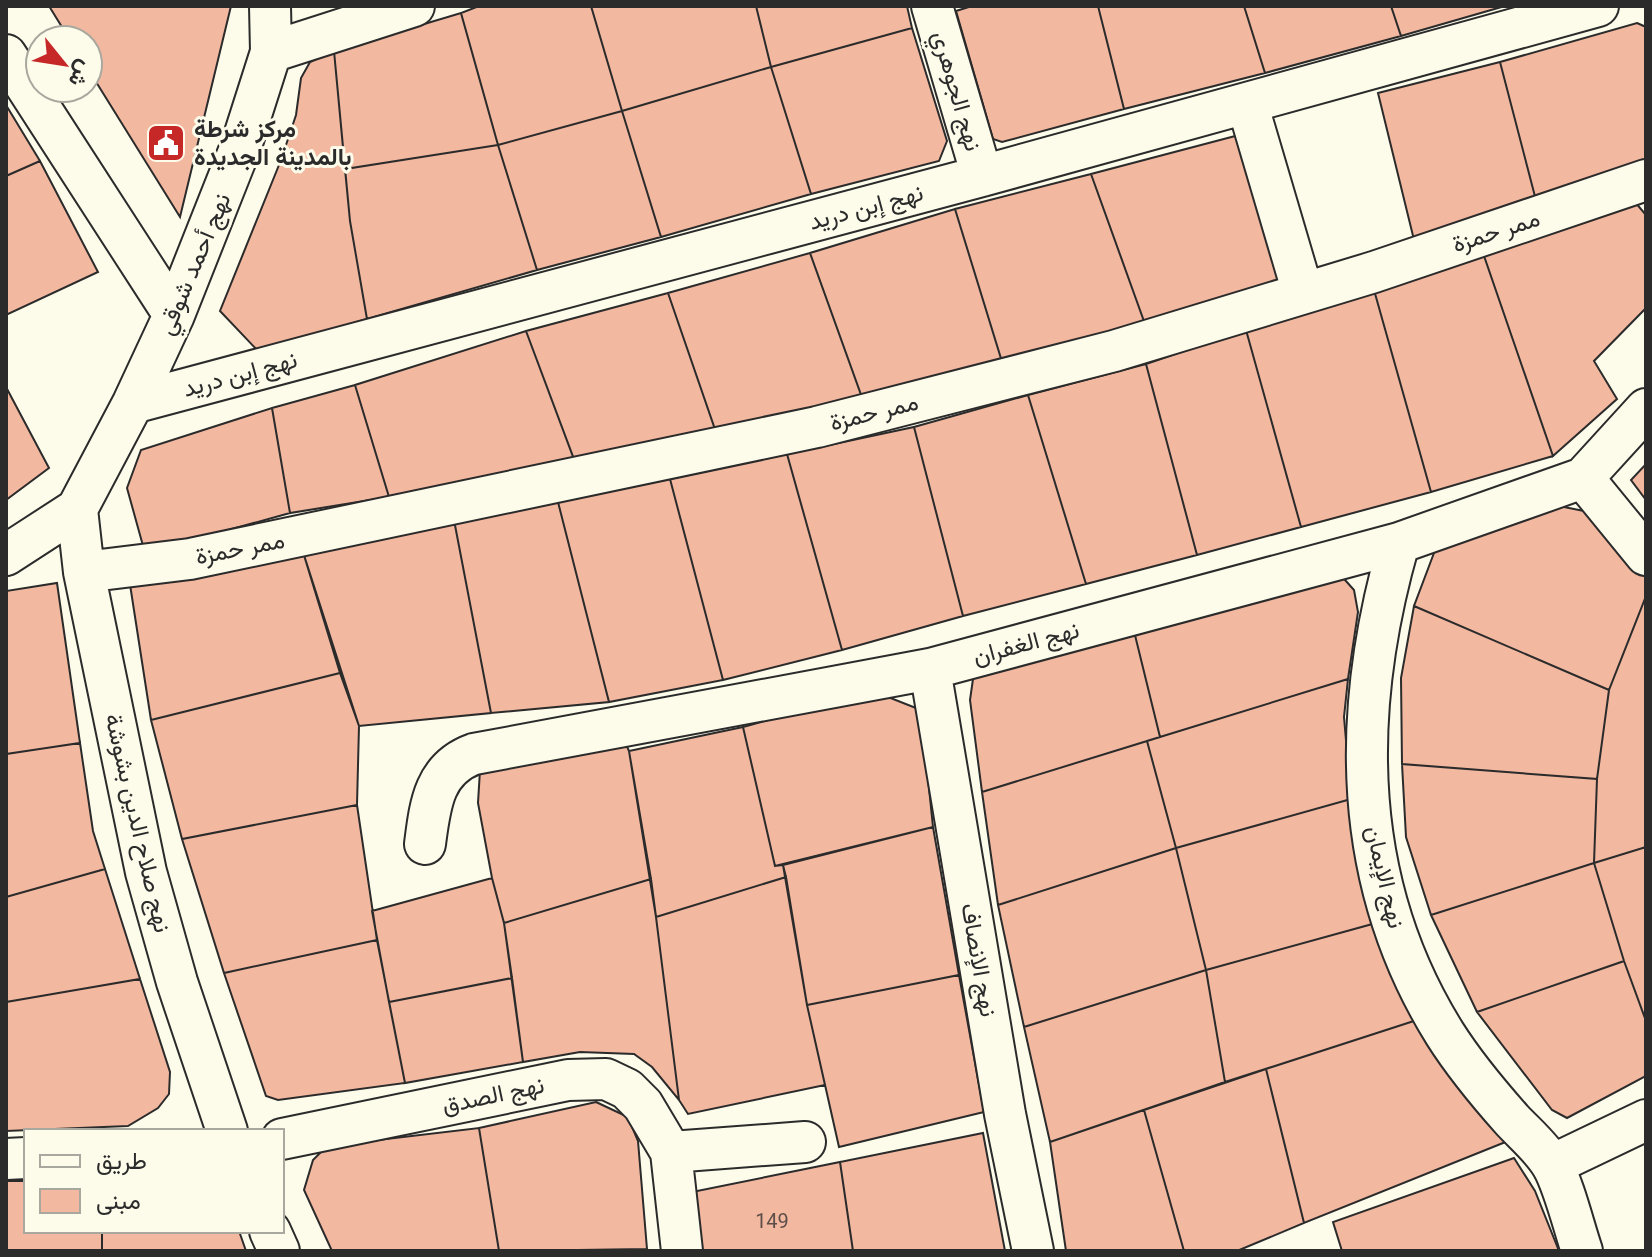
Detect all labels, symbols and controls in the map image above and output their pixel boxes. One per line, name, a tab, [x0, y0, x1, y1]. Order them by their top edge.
north arrow	[24, 24, 104, 104]
street label: نهج الجوهري	[922, 28, 987, 156]
text: ش	[63, 56, 98, 91]
place label: مركز شرطة بالمدينة الجديدة	[194, 115, 352, 171]
public building icon: مركز شرطة بالمدينة الجديدة	[145, 122, 187, 164]
street label: نهج إبن دريد	[806, 178, 927, 239]
street label: نهج أحمد شوقي	[152, 189, 241, 341]
street label: ممر حمزة	[1449, 204, 1544, 259]
street label: نهج إبن دريد	[180, 345, 301, 406]
street label: ممر حمزة	[827, 388, 921, 437]
street label: ممر حمزة	[193, 526, 287, 571]
street label: نهج الغفران	[970, 615, 1083, 674]
street label: نهج صلاح الدين بشوشة	[96, 711, 177, 936]
street label: نهج الإيمان	[1357, 823, 1410, 932]
street label: نهج الإنصاف	[952, 901, 1003, 1020]
street label: نهج الصدق	[439, 1071, 547, 1122]
legend	[24, 1129, 284, 1233]
text: طريق	[96, 1147, 147, 1176]
text: مبنى	[96, 1187, 141, 1215]
house number: 149	[755, 1209, 789, 1233]

